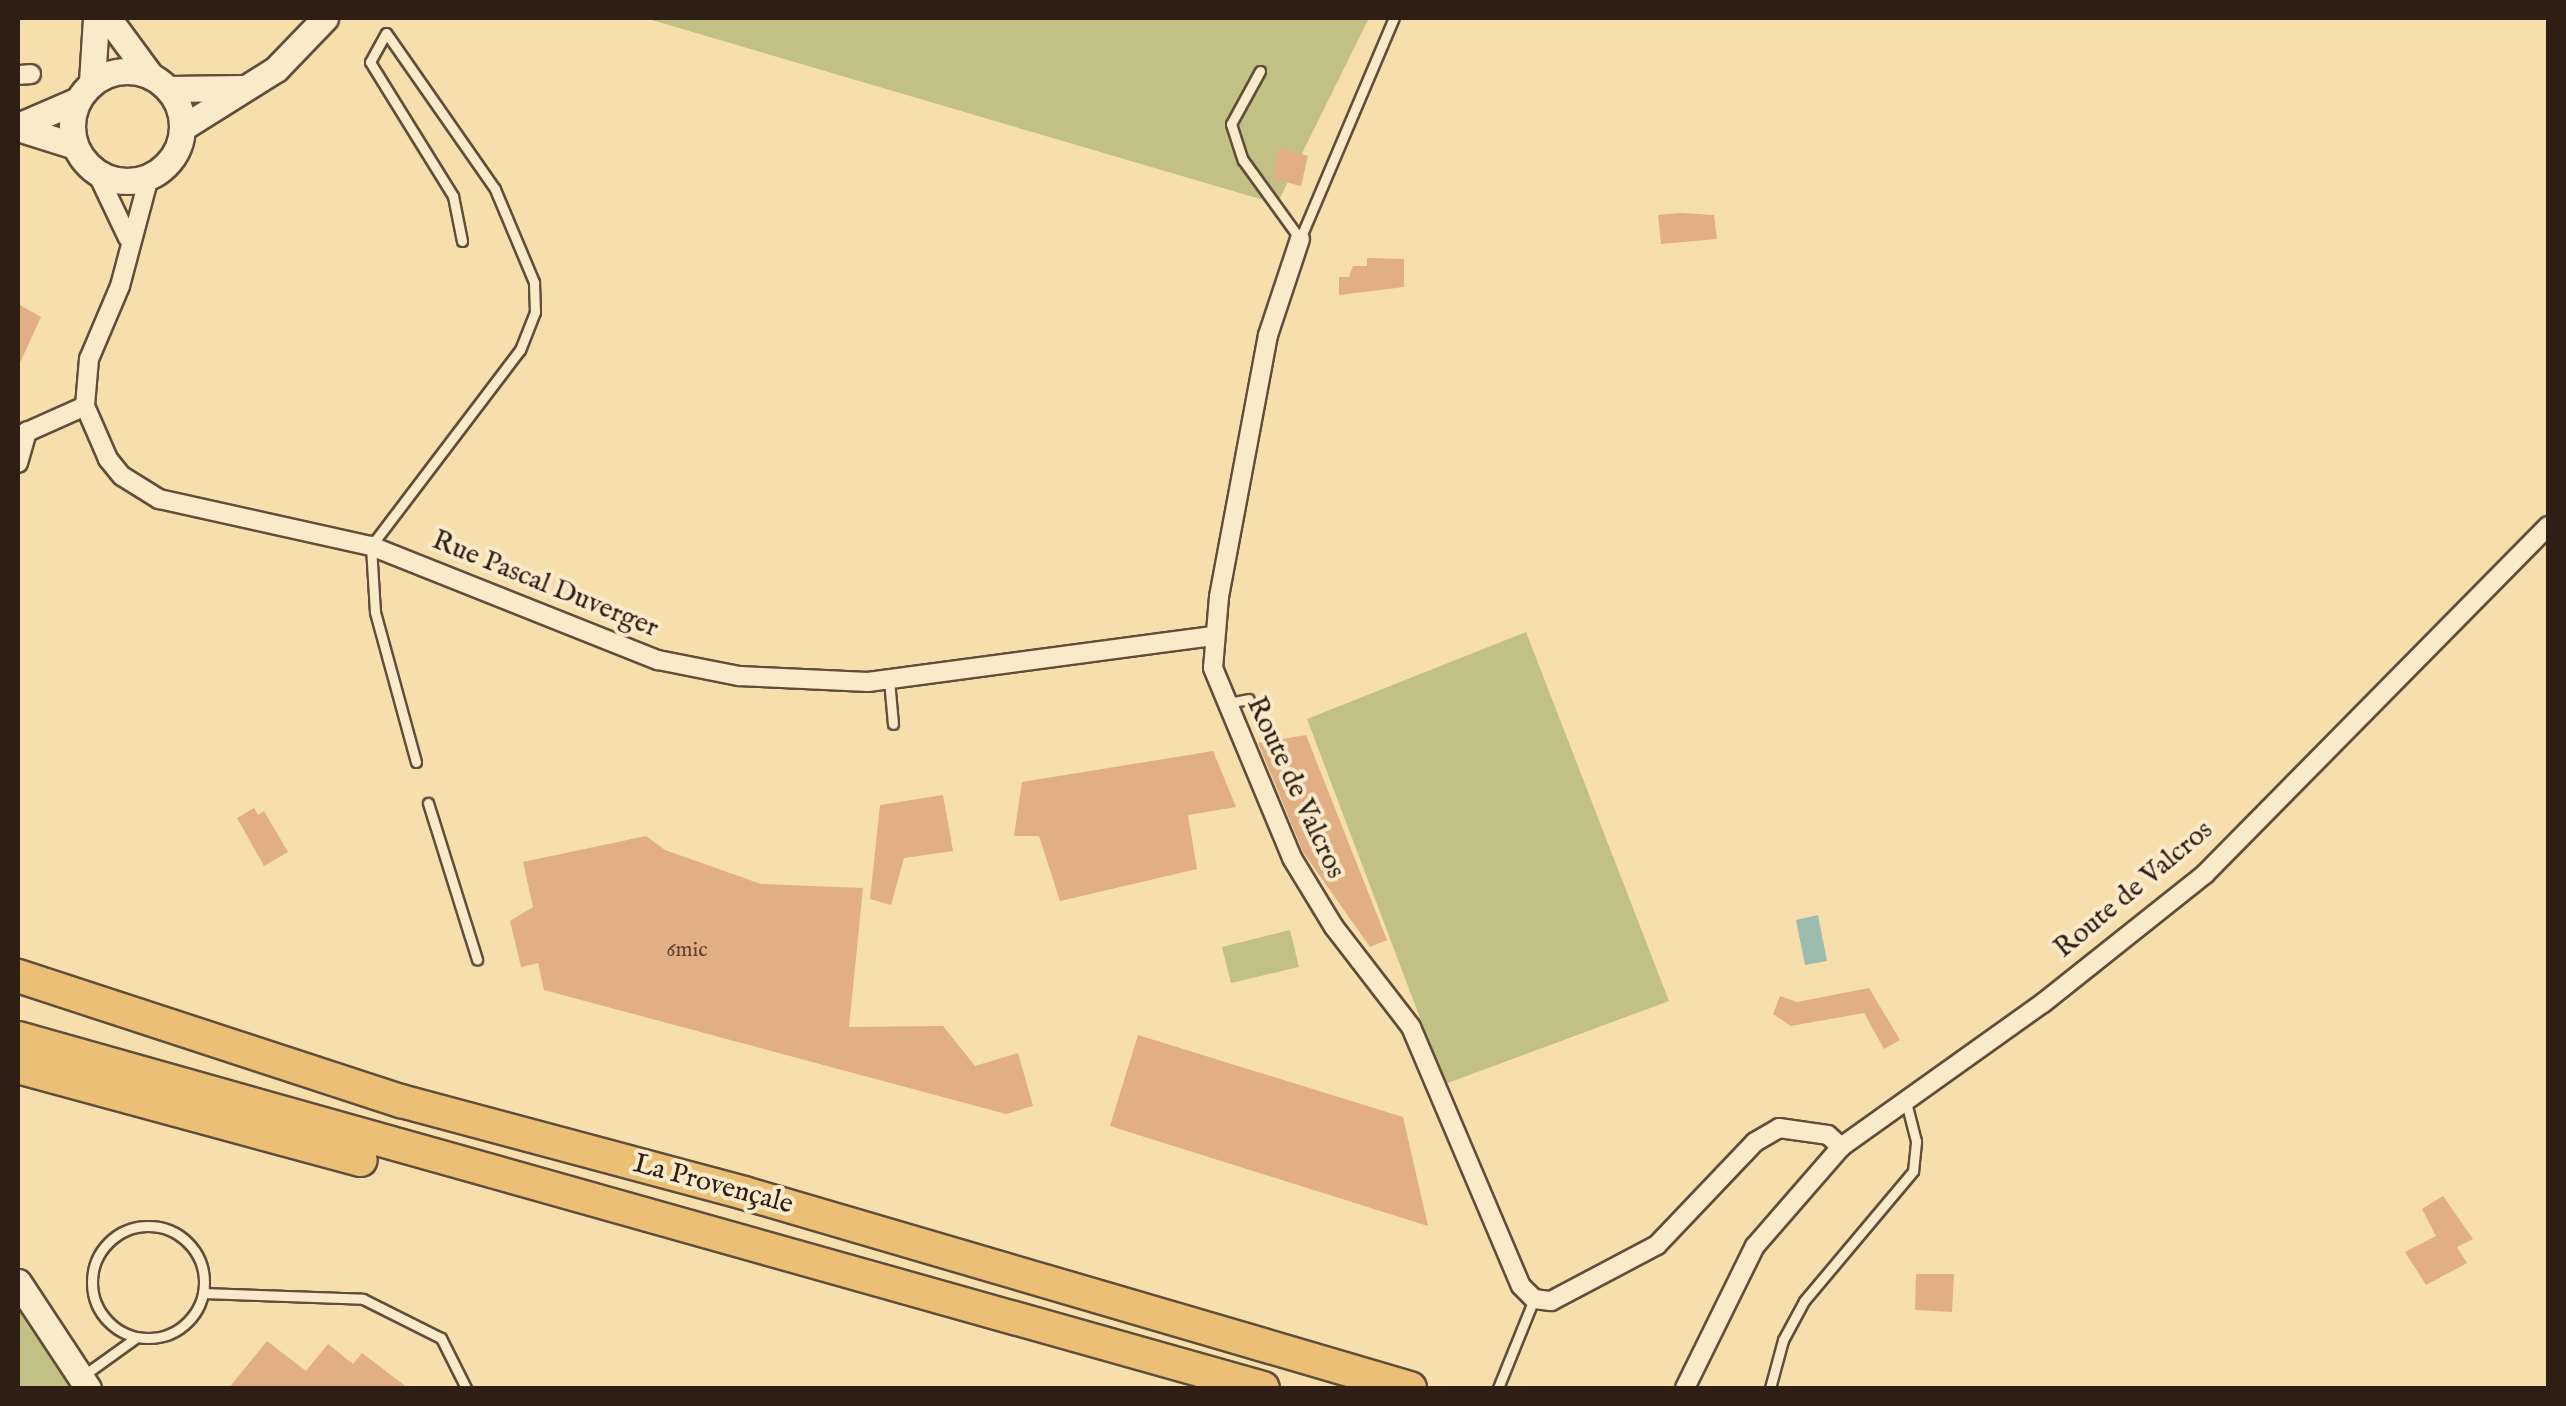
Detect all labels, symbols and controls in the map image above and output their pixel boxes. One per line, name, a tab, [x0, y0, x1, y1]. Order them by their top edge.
street label: Rue Pascal Duverger	[427, 524, 663, 646]
street label: Route de Valcros	[1238, 692, 1352, 884]
street label: Route de Valcros	[2048, 814, 2220, 966]
house number: 6mic	[666, 938, 708, 964]
street label: La Provençale	[629, 1148, 797, 1222]

